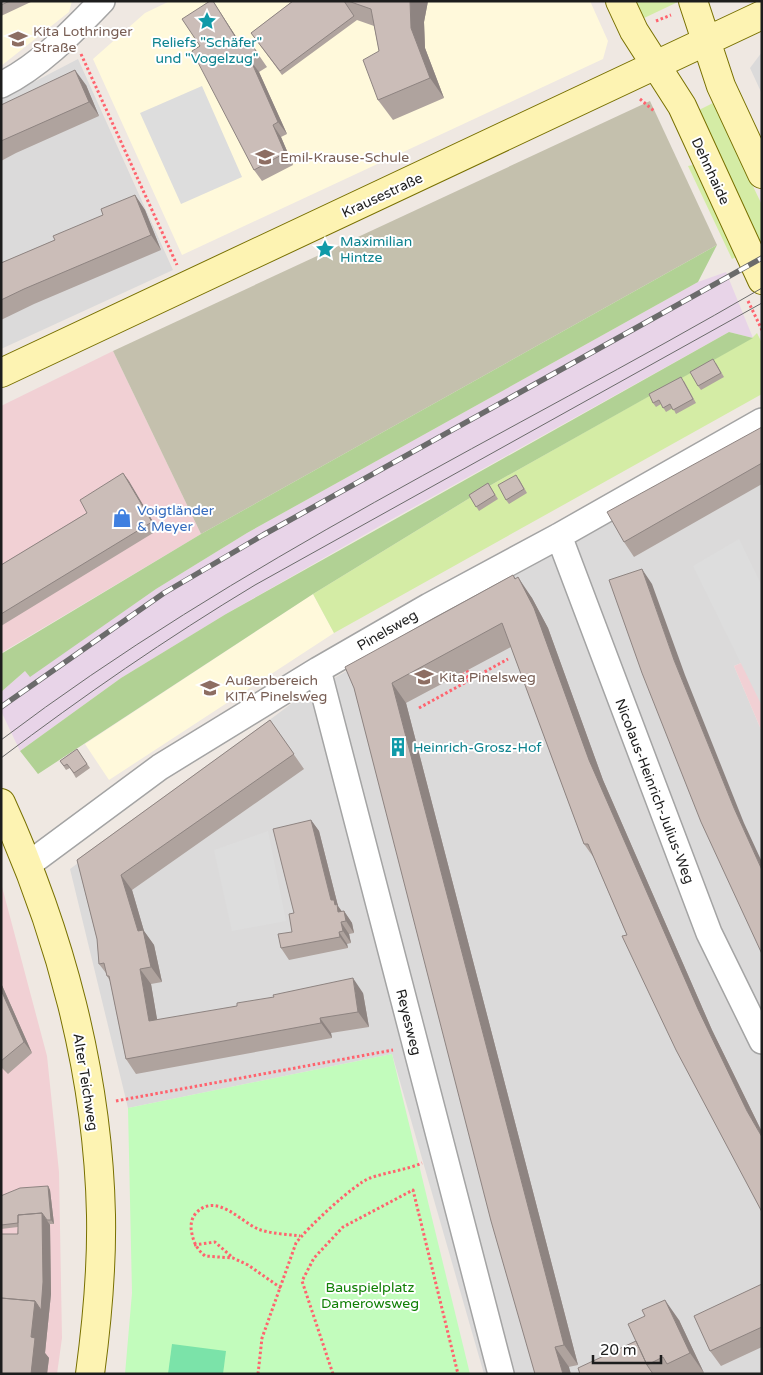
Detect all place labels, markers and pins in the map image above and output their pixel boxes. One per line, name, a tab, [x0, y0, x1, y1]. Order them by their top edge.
place icon: Reliefs "Schäfer" und "Vogelzug"	[196, 10, 218, 32]
place label: Kita Lothringer Straße	[33, 23, 133, 56]
school or university icon: Kita Lothringer Straße	[7, 28, 29, 50]
place label: Reliefs "Schäfer" und "Vogelzug"	[152, 34, 262, 67]
school or university icon: Emil-Krause-Schule	[254, 146, 276, 168]
place label: Emil-Krause-Schule	[280, 149, 409, 166]
place label: Maximilian Hintze	[340, 233, 412, 266]
place icon: Maximilian Hintze	[314, 238, 336, 260]
place label: Voigtländer & Meyer	[137, 502, 215, 535]
shop icon: Voigtländer & Meyer	[111, 507, 133, 529]
school or university icon: Kita Pinelsweg	[413, 666, 435, 688]
place label: Kita Pinelsweg	[439, 669, 536, 686]
place label: Außenbereich KITA Pinelsweg	[225, 672, 327, 705]
school or university icon: Außenbereich KITA Pinelsweg	[199, 677, 221, 699]
building icon: Heinrich-Grosz-Hof	[387, 736, 409, 758]
place label: Heinrich-Grosz-Hof	[413, 739, 542, 756]

